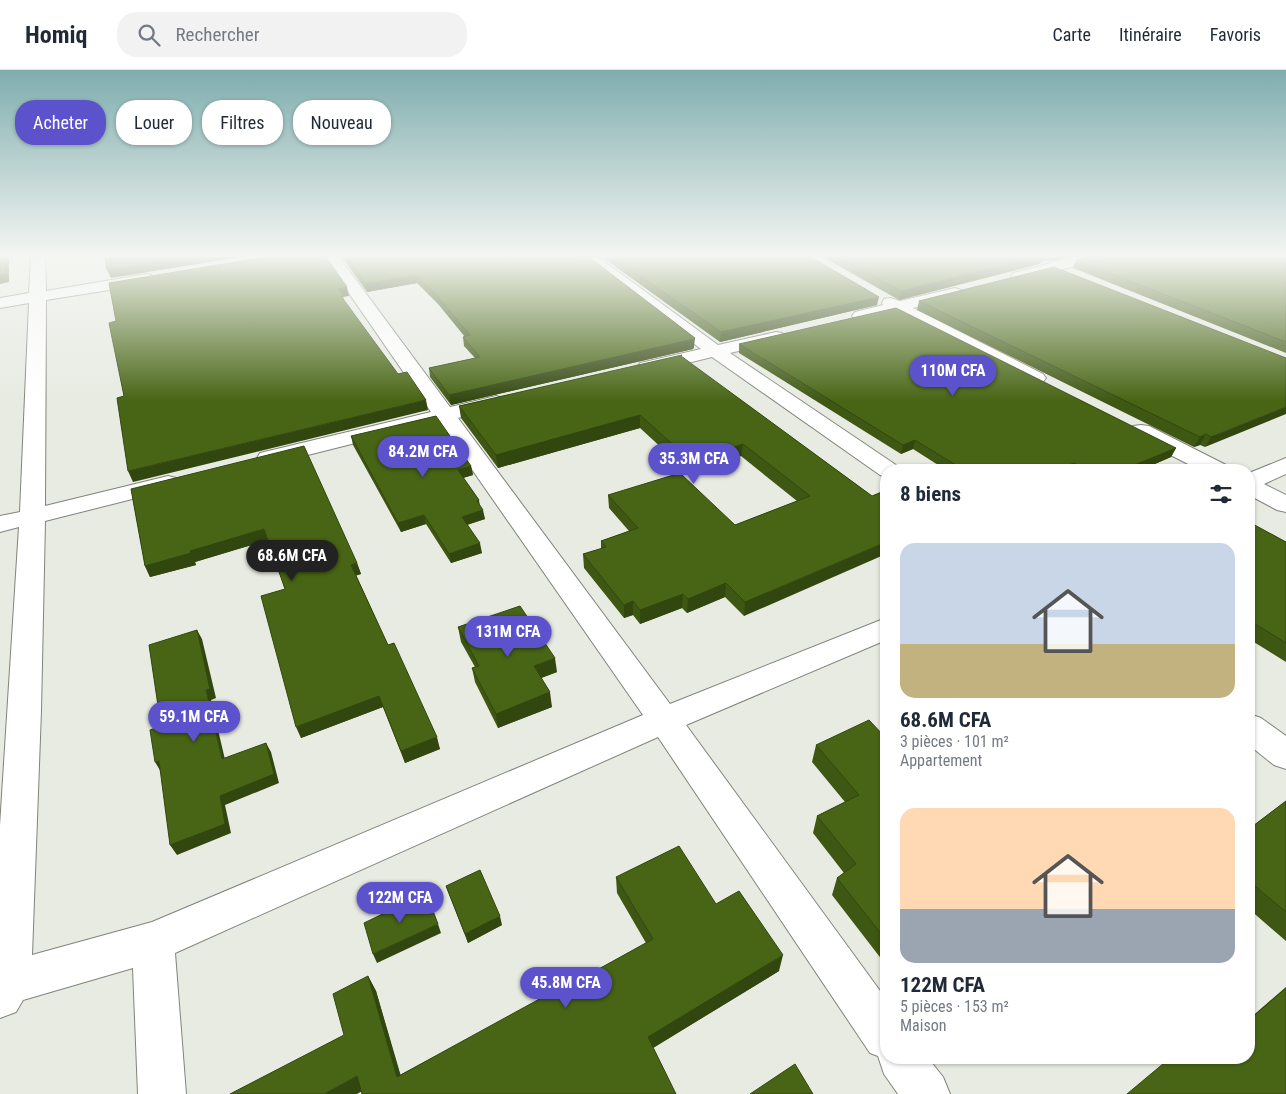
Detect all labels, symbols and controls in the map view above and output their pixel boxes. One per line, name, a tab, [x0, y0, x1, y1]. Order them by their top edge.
search box	[117, 12, 467, 57]
text: Homiq	[25, 21, 87, 49]
icon: search	[135, 21, 163, 49]
text: Rechercher	[175, 23, 260, 46]
text: Carte	[1052, 24, 1091, 45]
text: Itinéraire	[1119, 24, 1182, 45]
text: Favoris	[1210, 24, 1261, 45]
chip: Acheter	[15, 100, 106, 145]
chip: Louer	[116, 100, 192, 145]
chip: Filtres	[202, 100, 283, 145]
chip: Nouveau	[293, 100, 391, 145]
pin: 110M CFA	[901, 354, 1005, 397]
text: 110M CFA	[921, 361, 985, 380]
pin: 84.2M CFA	[366, 436, 480, 478]
text: 84.2M CFA	[388, 442, 458, 461]
pin: 35.3M CFA	[637, 442, 751, 485]
text: 35.3M CFA	[659, 449, 729, 468]
icon: filters	[1207, 480, 1235, 508]
text: 8 biens	[900, 482, 961, 506]
pin: 68.6M CFA	[235, 540, 349, 582]
text: 68.6M CFA	[257, 546, 327, 565]
icon: home	[1023, 576, 1113, 666]
pin: 131M CFA	[456, 616, 560, 658]
text: 131M CFA	[476, 622, 540, 641]
pin: 59.1M CFA	[137, 700, 251, 743]
text: 59.1M CFA	[159, 707, 229, 726]
text: 68.6M CFA	[900, 708, 991, 732]
text: 3 pièces · 101 m²	[900, 732, 1009, 751]
text: Appartement	[900, 751, 982, 770]
icon: home	[1023, 841, 1113, 931]
pin: 122M CFA	[348, 882, 452, 924]
text: 122M CFA	[368, 888, 432, 907]
pin: 45.8M CFA	[509, 966, 623, 1009]
text: 45.8M CFA	[531, 973, 601, 992]
text: 122M CFA	[900, 973, 985, 997]
text: 5 pièces · 153 m²	[900, 997, 1009, 1016]
text: Maison	[900, 1016, 947, 1035]

